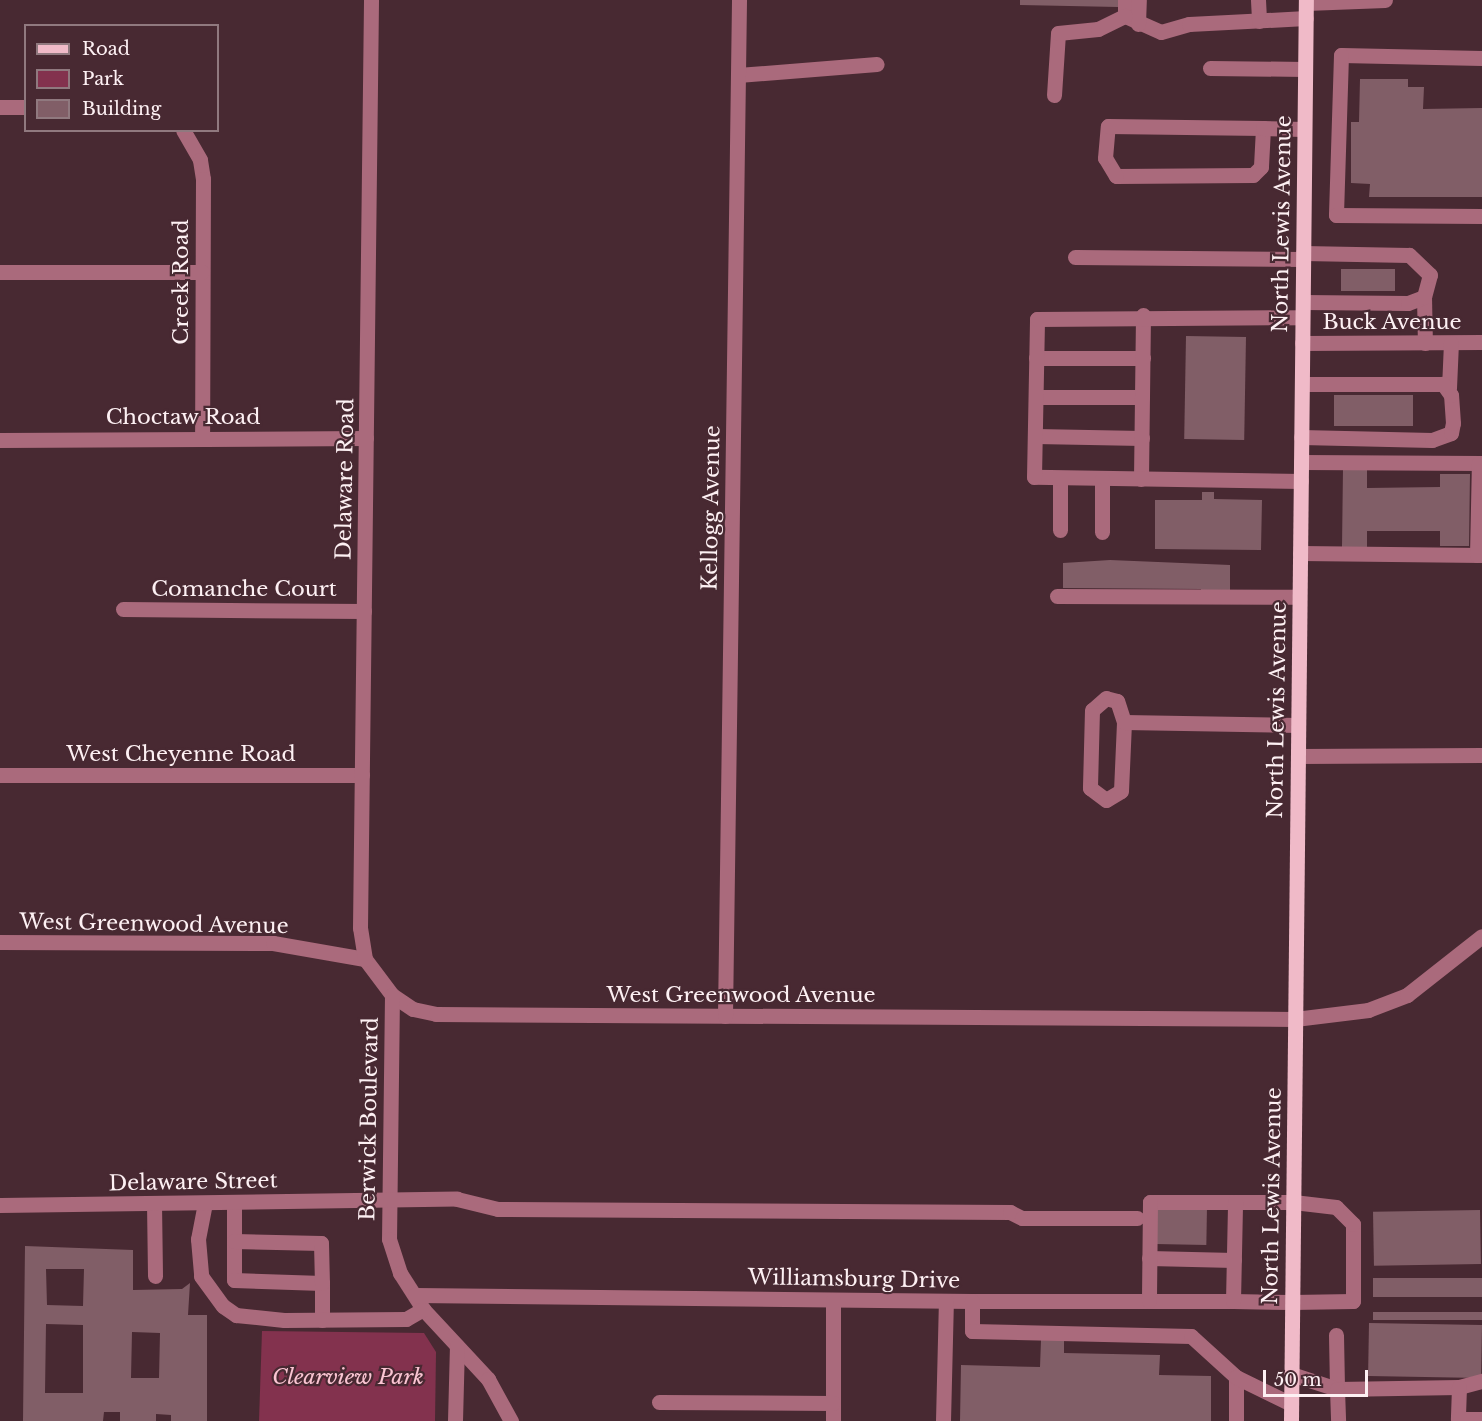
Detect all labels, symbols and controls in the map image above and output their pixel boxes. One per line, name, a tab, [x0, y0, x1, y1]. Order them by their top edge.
legend	[24, 24, 219, 132]
text: Road	[82, 38, 130, 60]
text: Park	[82, 68, 124, 90]
text: Building	[82, 98, 161, 120]
street label: North Lewis Avenue	[1267, 115, 1297, 333]
street label: Creek Road	[168, 219, 194, 345]
street label: Buck Avenue	[1322, 309, 1462, 335]
street label: Delaware Road	[331, 398, 359, 560]
street label: Choctaw Road	[105, 404, 261, 430]
street label: Kellogg Avenue	[697, 425, 725, 591]
street label: Comanche Court	[151, 576, 337, 602]
street label: North Lewis Avenue	[1262, 601, 1292, 819]
street label: West Cheyenne Road	[66, 741, 296, 767]
street label: West Greenwood Avenue	[19, 909, 289, 939]
street label: West Greenwood Avenue	[606, 982, 876, 1008]
street label: Berwick Boulevard	[355, 1017, 383, 1221]
street label: North Lewis Avenue	[1257, 1087, 1287, 1305]
street label: Delaware Street	[108, 1168, 278, 1196]
street label: Williamsburg Drive	[747, 1265, 961, 1293]
scale bar	[1266, 1358, 1371, 1396]
park label: Clearview Park	[272, 1364, 424, 1390]
text: 50 m	[1274, 1369, 1322, 1391]

